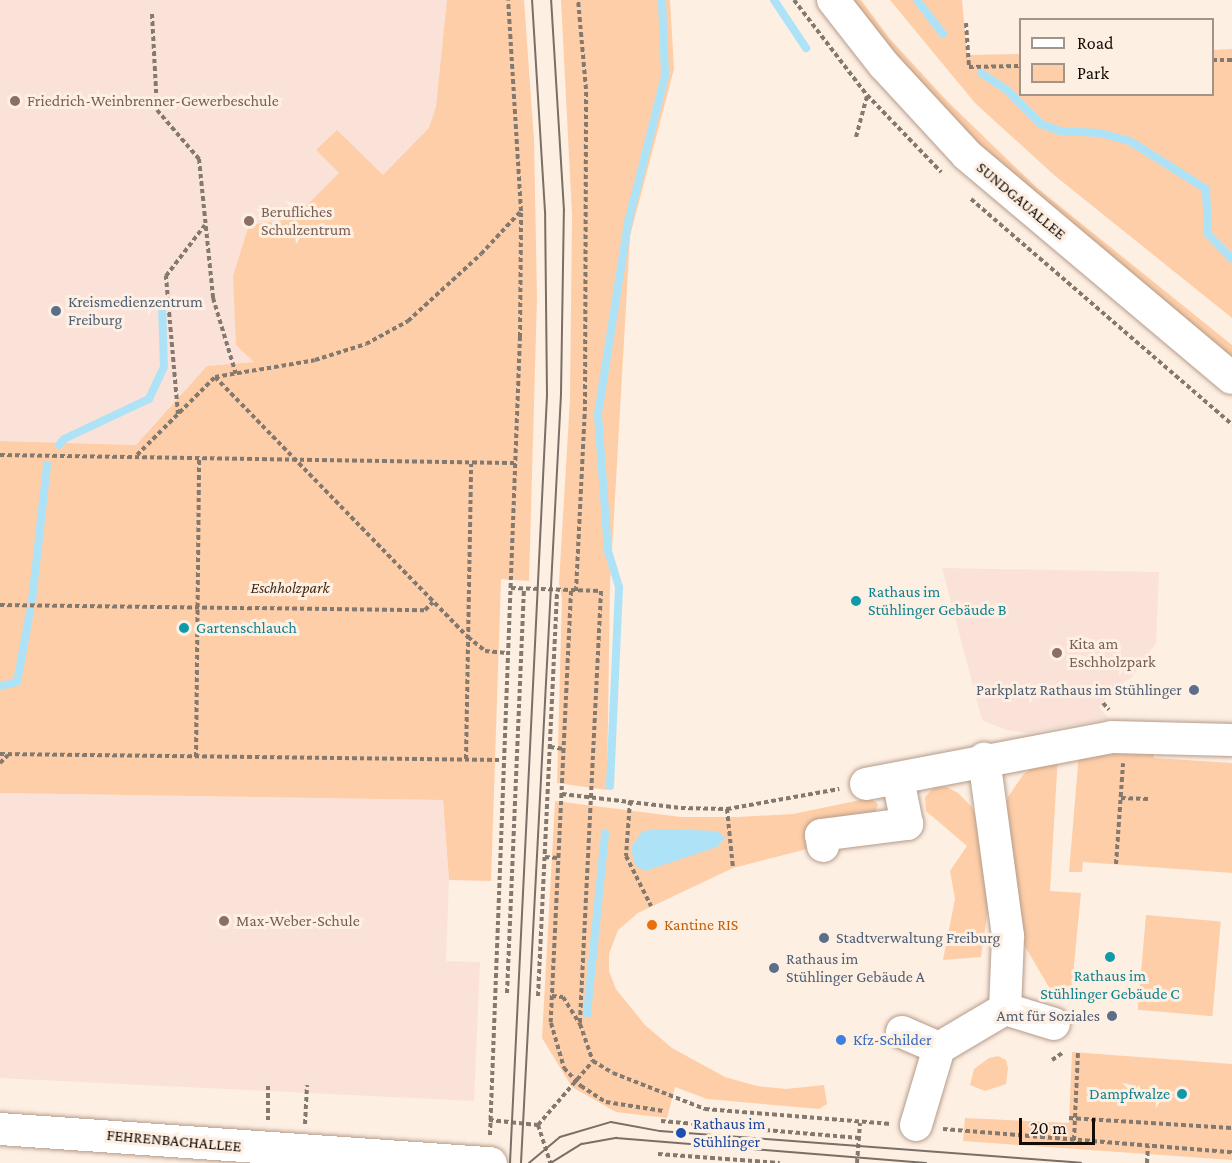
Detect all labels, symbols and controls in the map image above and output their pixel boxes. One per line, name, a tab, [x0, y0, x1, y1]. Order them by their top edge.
legend	[1019, 18, 1214, 96]
text: Road	[1077, 33, 1114, 53]
text: Park	[1077, 63, 1109, 83]
place label: Friedrich-Weinbrenner-Gewerbeschule	[27, 91, 279, 111]
marker: Friedrich-Weinbrenner-Gewerbeschule	[8, 94, 22, 108]
street label: SUNDGAUALLEE	[972, 158, 1070, 244]
place label: Berufliches Schulzentrum	[261, 202, 351, 240]
marker: Berufliches Schulzentrum	[242, 214, 256, 228]
place label: Kreismedienzentrum Freiburg	[68, 292, 203, 330]
marker: Kreismedienzentrum Freiburg	[49, 304, 63, 318]
park label: Eschholzpark	[251, 578, 329, 598]
place label: Rathaus im Stühlinger Gebäude B	[868, 582, 1007, 620]
marker: Rathaus im Stühlinger Gebäude B	[849, 594, 863, 608]
place label: Gartenschlauch	[196, 618, 297, 638]
marker: Gartenschlauch	[177, 621, 191, 635]
place label: Kita am Eschholzpark	[1069, 634, 1156, 672]
marker: Kita am Eschholzpark	[1050, 646, 1064, 660]
place label: Parkplatz Rathaus im Stühlinger	[976, 680, 1182, 700]
marker: Parkplatz Rathaus im Stühlinger	[1187, 683, 1201, 697]
place label: Max-Weber-Schule	[236, 911, 360, 931]
marker: Max-Weber-Schule	[217, 914, 231, 928]
place label: Kantine RIS	[664, 915, 738, 935]
marker: Kantine RIS	[645, 918, 659, 932]
place label: Stadtverwaltung Freiburg	[836, 928, 1000, 948]
marker: Stadtverwaltung Freiburg	[817, 931, 831, 945]
place label: Rathaus im Stühlinger Gebäude A	[786, 949, 925, 987]
marker: Rathaus im Stühlinger Gebäude C	[1103, 950, 1117, 964]
marker: Rathaus im Stühlinger Gebäude A	[767, 961, 781, 975]
place label: Rathaus im Stühlinger Gebäude C	[1040, 966, 1180, 1004]
place label: Amt für Soziales	[997, 1006, 1100, 1026]
marker: Amt für Soziales	[1105, 1009, 1119, 1023]
place label: Kfz-Schilder	[853, 1030, 932, 1050]
marker: Kfz-Schilder	[834, 1033, 848, 1047]
place label: Dampfwalze	[1089, 1084, 1170, 1104]
marker: Dampfwalze	[1175, 1087, 1189, 1101]
scale bar	[1022, 1106, 1098, 1144]
place label: Rathaus im Stühlinger	[693, 1114, 765, 1152]
text: 20 m	[1030, 1118, 1067, 1138]
street label: FEHRENBACHALLEE	[106, 1126, 242, 1156]
marker: Rathaus im Stühlinger	[674, 1126, 688, 1140]

